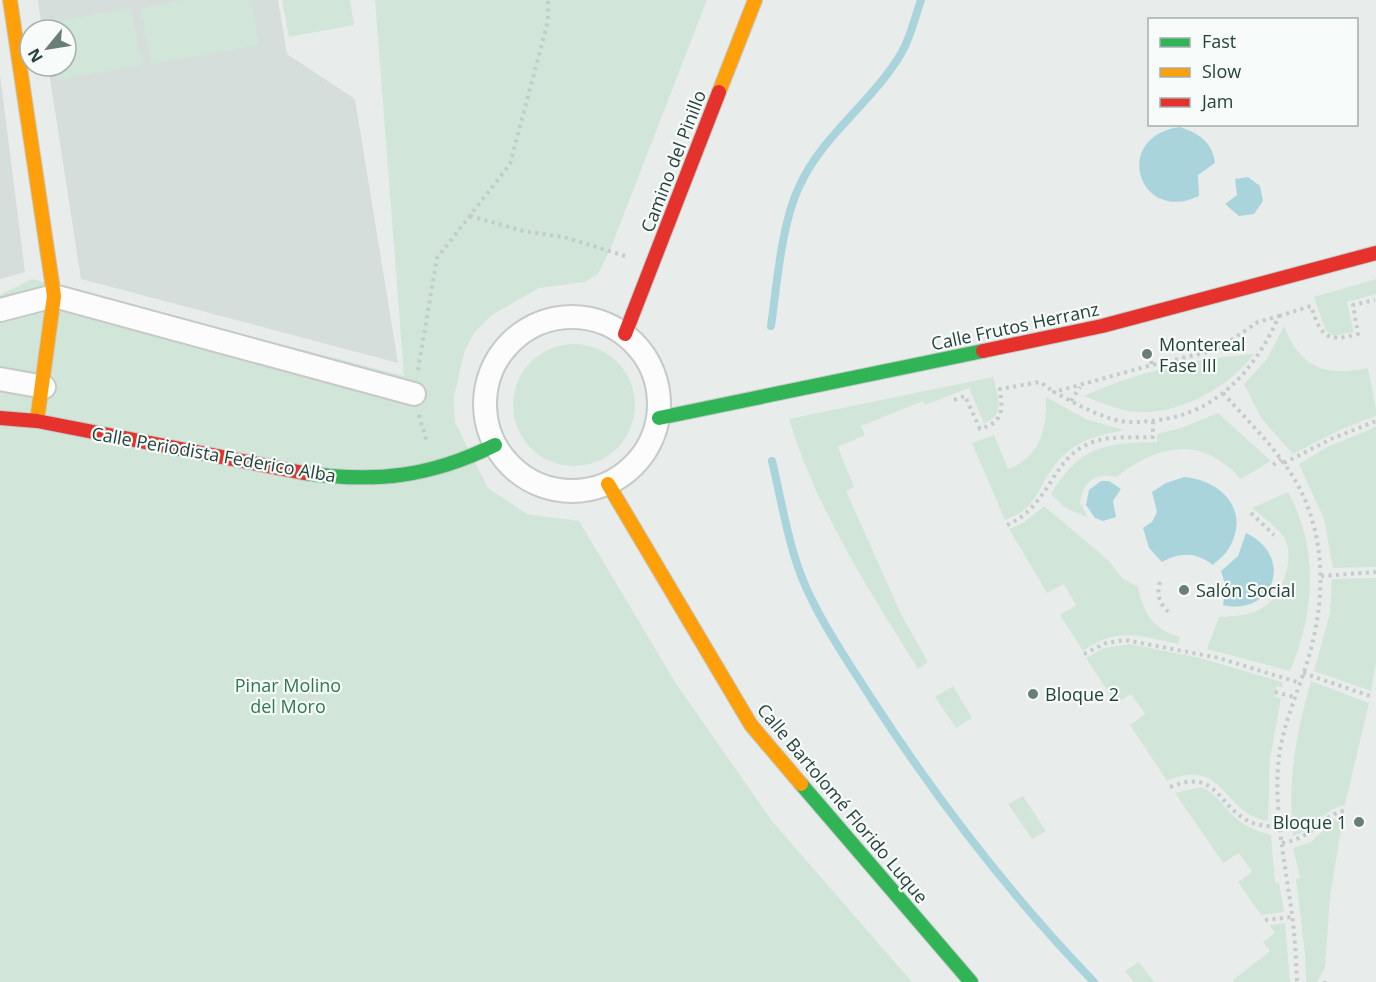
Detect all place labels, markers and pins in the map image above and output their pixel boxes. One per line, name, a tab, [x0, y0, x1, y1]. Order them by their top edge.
place label: Montereal Fase III	[1159, 332, 1246, 377]
marker: Montereal Fase III	[1140, 347, 1154, 361]
place label: Salón Social	[1196, 578, 1295, 602]
marker: Salón Social	[1177, 583, 1191, 597]
place label: Bloque 2	[1045, 682, 1119, 706]
marker: Bloque 2	[1026, 687, 1040, 701]
place label: Bloque 1	[1273, 810, 1347, 834]
marker: Bloque 1	[1352, 815, 1366, 829]

